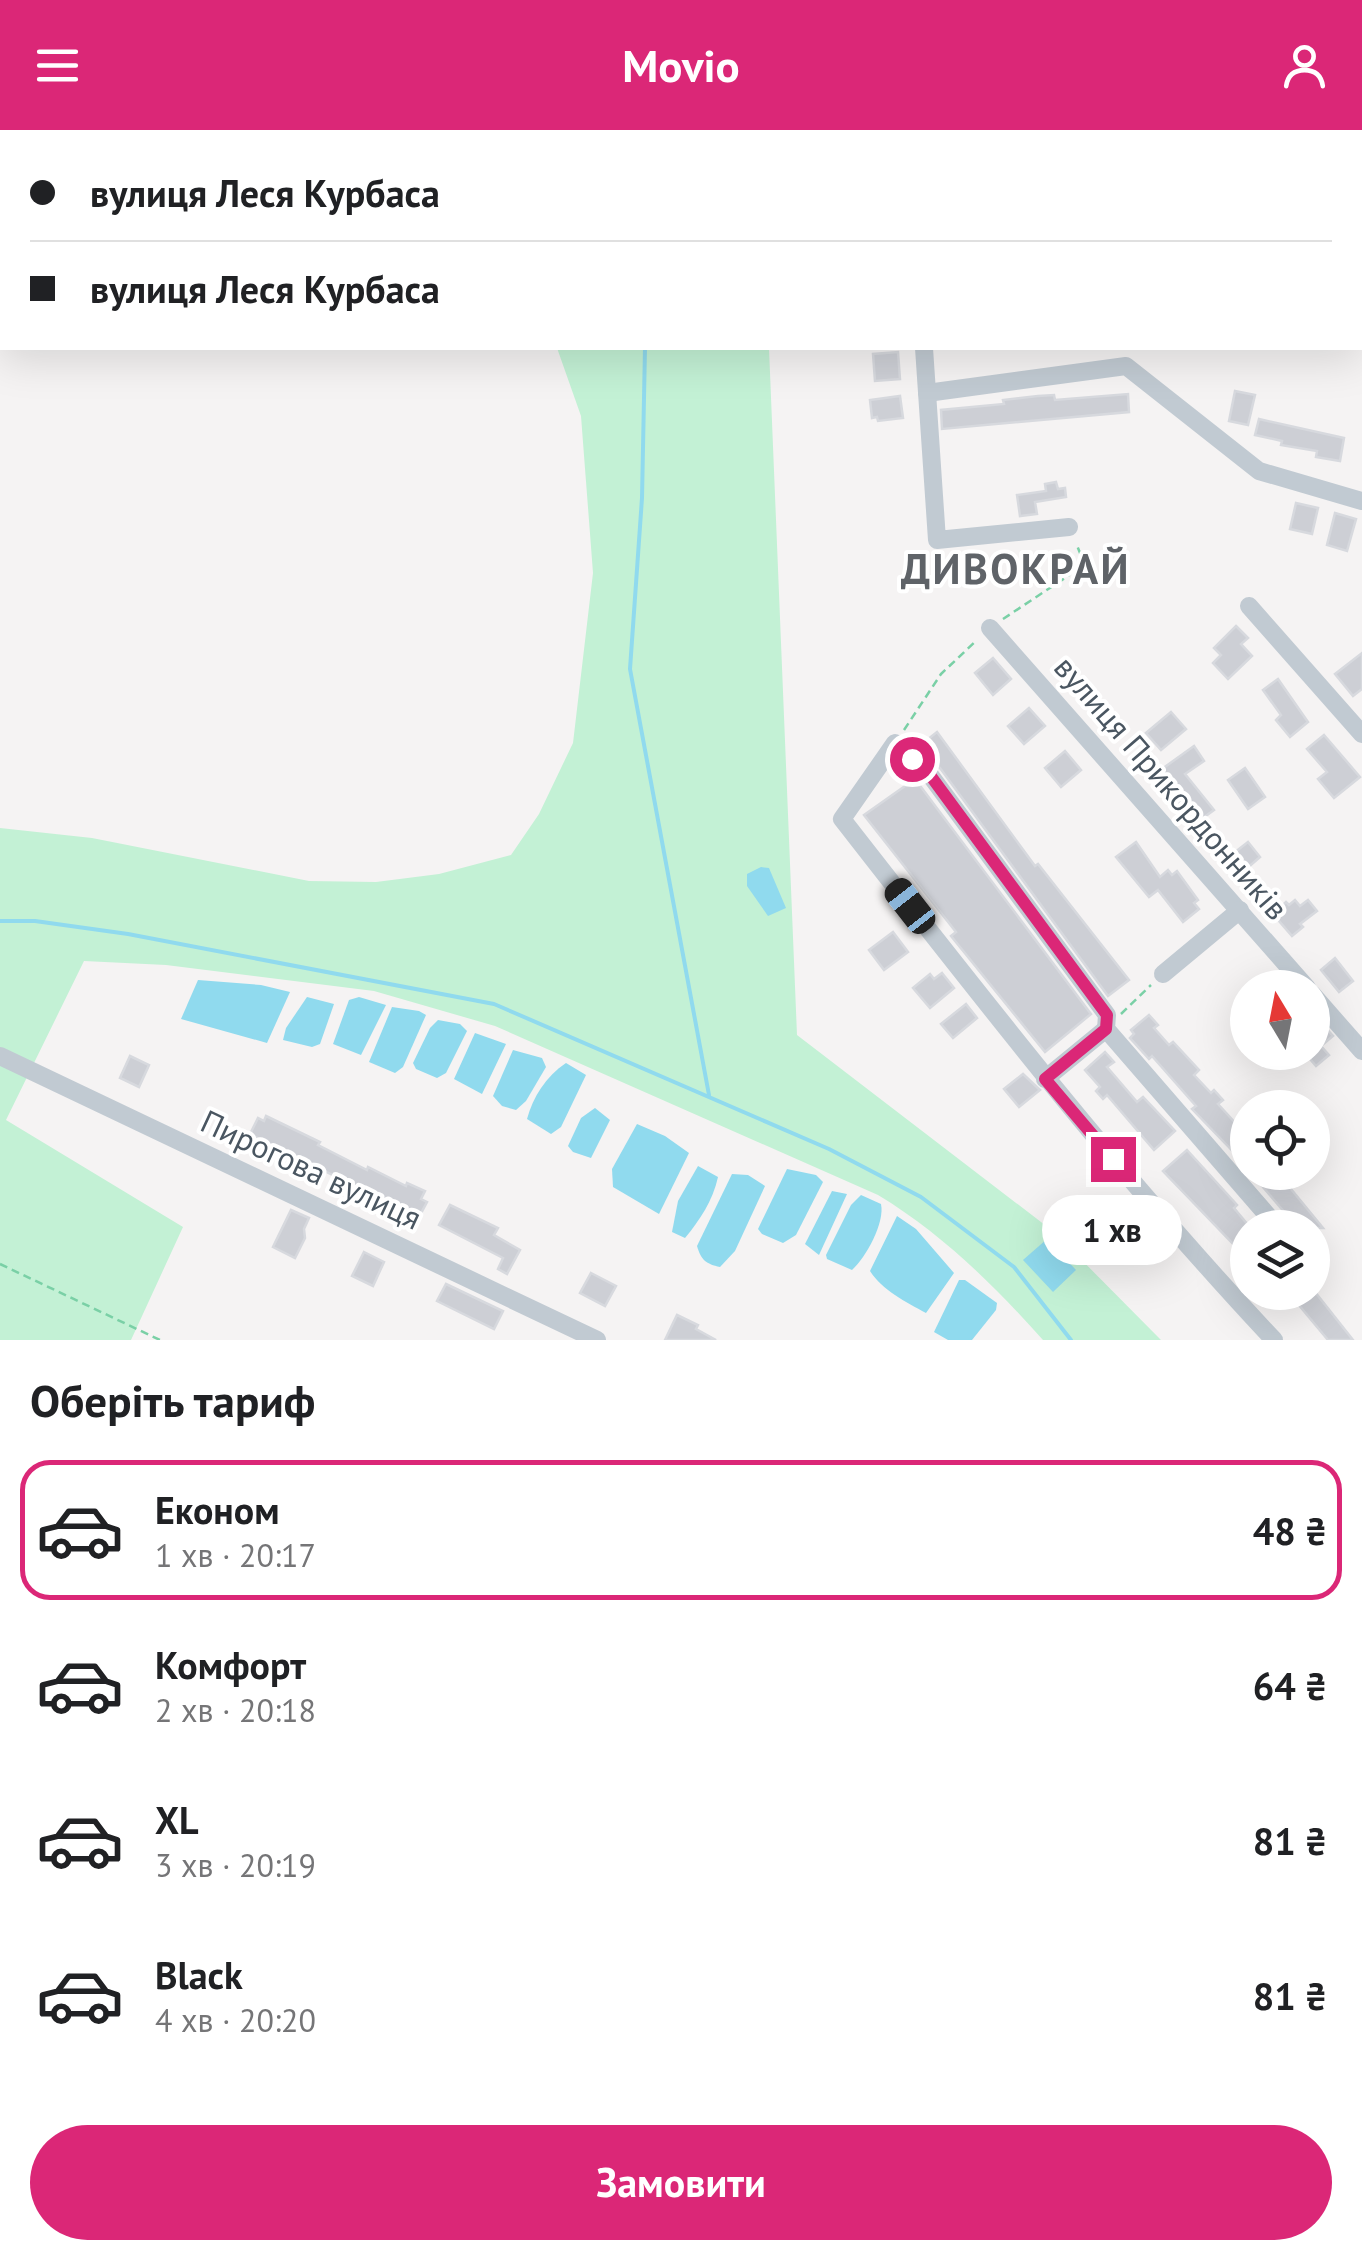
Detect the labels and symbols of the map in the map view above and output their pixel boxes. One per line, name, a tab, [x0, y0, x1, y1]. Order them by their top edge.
district label: ДИВОКРАЙ	[901, 541, 1131, 596]
street label: вулиця Прикордонників	[1045, 647, 1298, 928]
route start	[890, 737, 935, 782]
car	[880, 873, 940, 939]
north arrow	[1230, 970, 1330, 1070]
street label: Пирогова вулиця	[194, 1100, 428, 1239]
route end	[1091, 1137, 1136, 1182]
callout: 1 хв	[1043, 1194, 1183, 1264]

